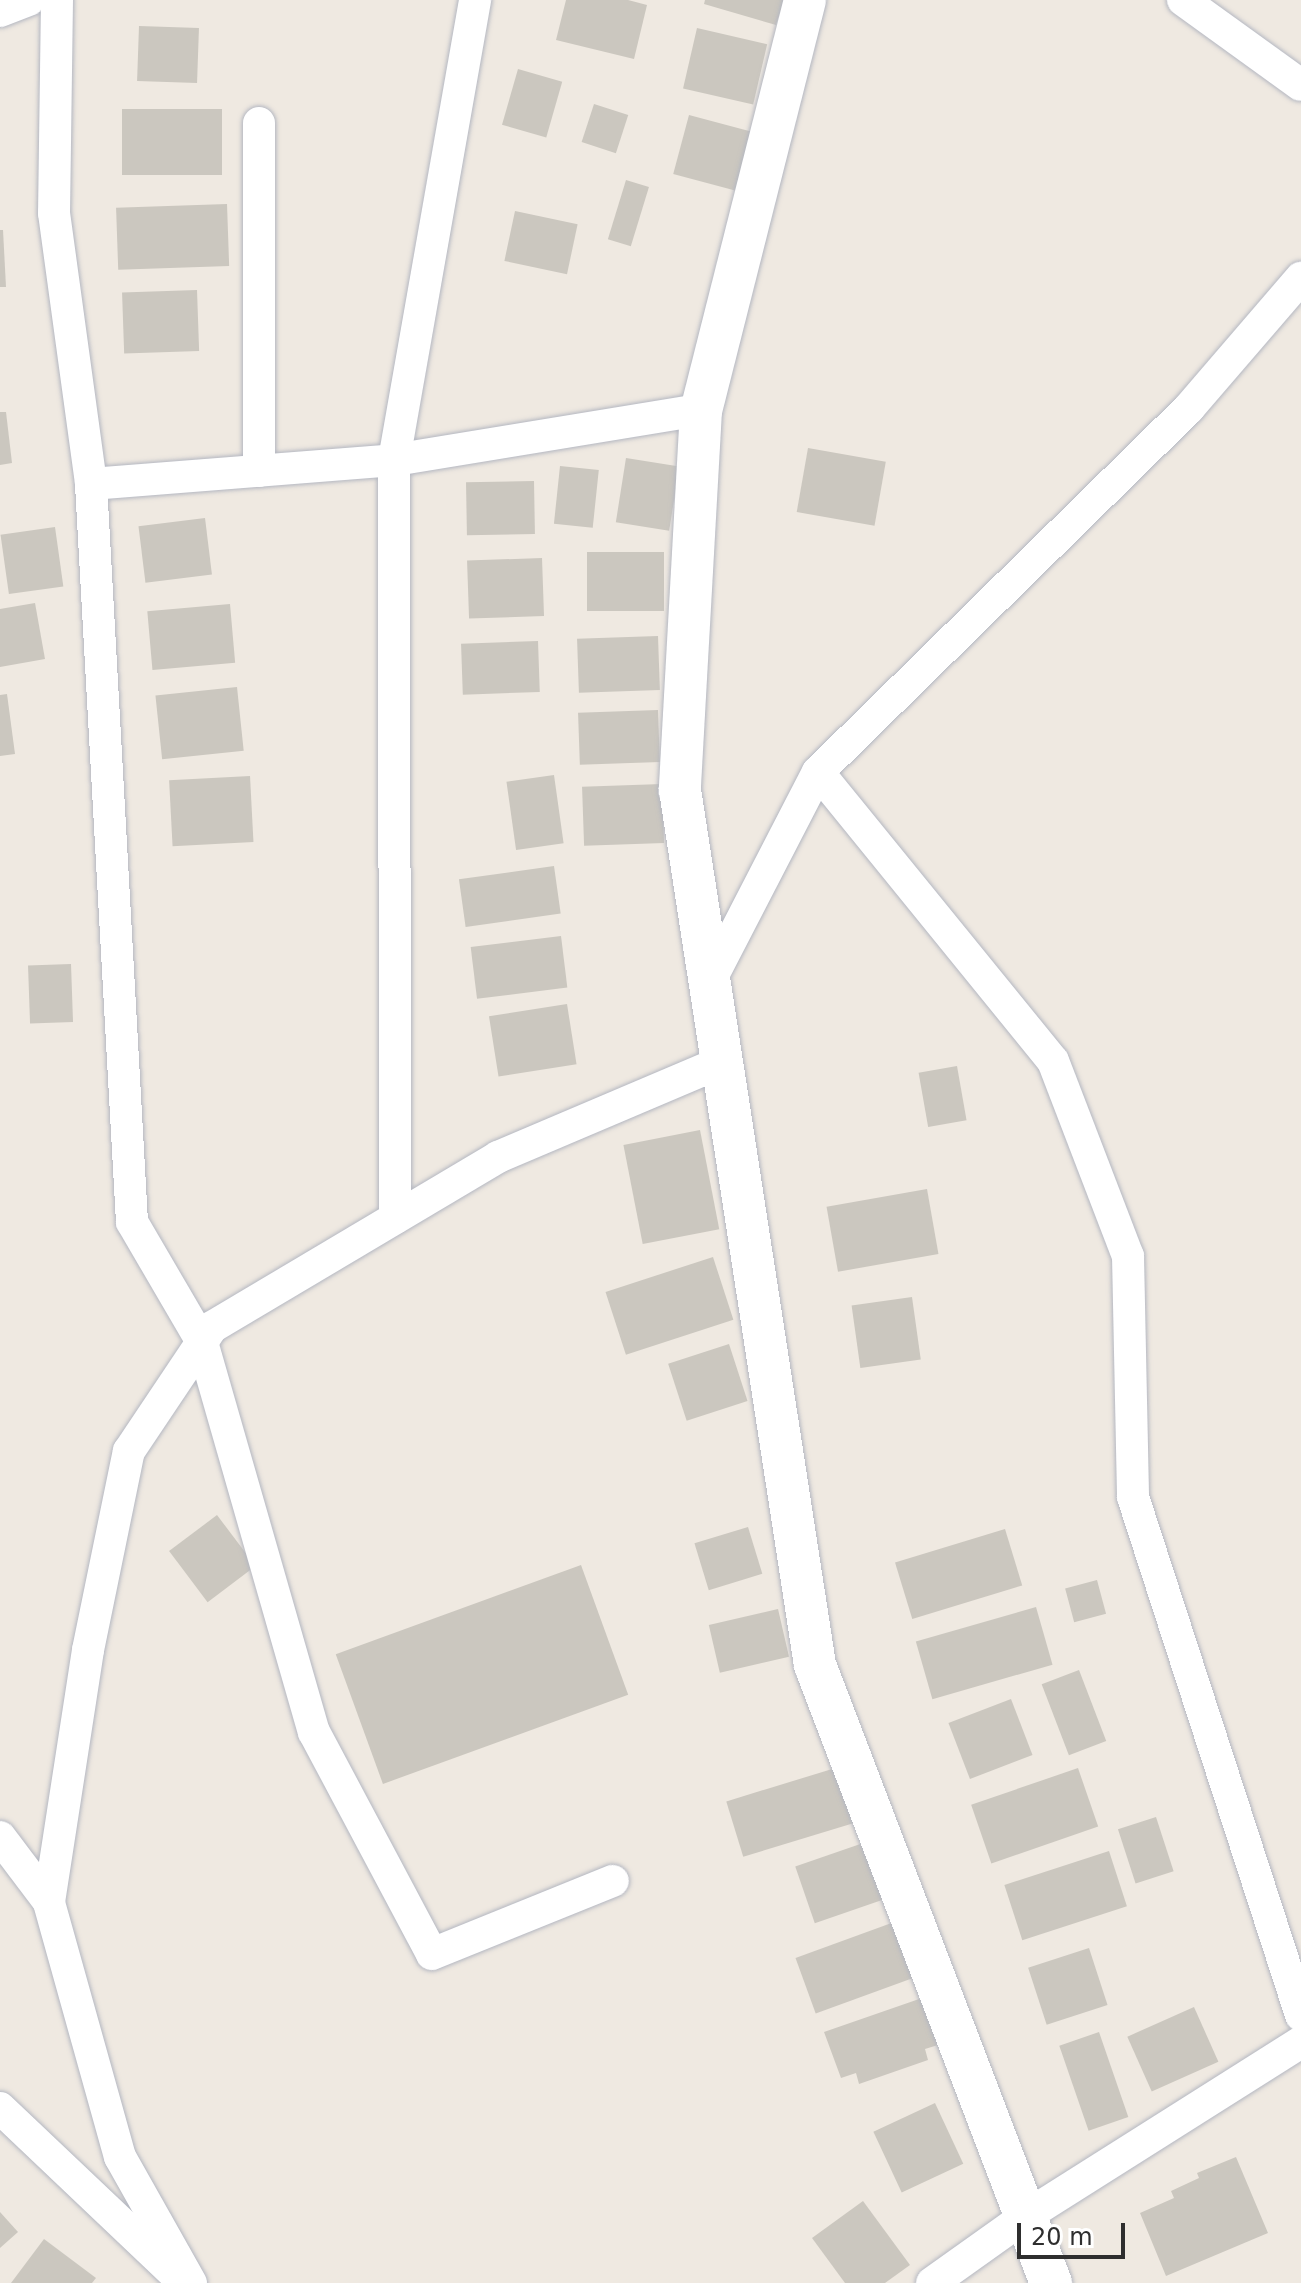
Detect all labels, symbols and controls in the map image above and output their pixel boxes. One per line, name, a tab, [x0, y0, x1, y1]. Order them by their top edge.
scale bar	[1021, 2207, 1129, 2257]
text: 20 m	[1031, 2223, 1093, 2251]

